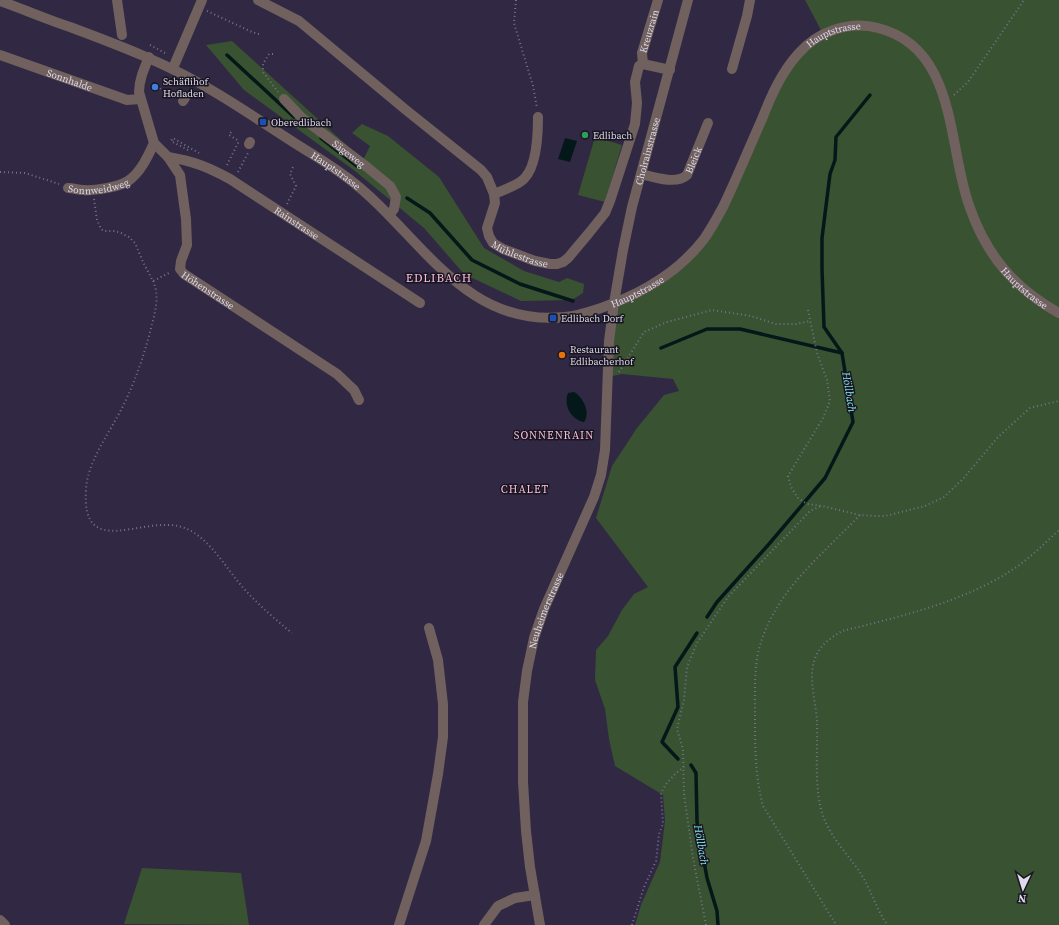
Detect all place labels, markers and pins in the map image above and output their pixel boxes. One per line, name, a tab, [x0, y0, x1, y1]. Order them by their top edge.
place label: Schäflihof Hofladen	[163, 75, 210, 100]
marker: Schäflihof Hofladen	[150, 82, 160, 92]
place label: Oberedlibach	[271, 116, 331, 129]
marker: Oberedlibach	[258, 117, 268, 127]
place label: Edlibach	[593, 129, 632, 142]
marker: Edlibach	[580, 130, 590, 140]
place label: Edlibach Dorf	[561, 312, 624, 325]
marker: Edlibach Dorf	[548, 313, 558, 323]
place label: Restaurant Edlibacherhof	[570, 343, 635, 368]
marker: Restaurant Edlibacherhof	[557, 350, 567, 360]

